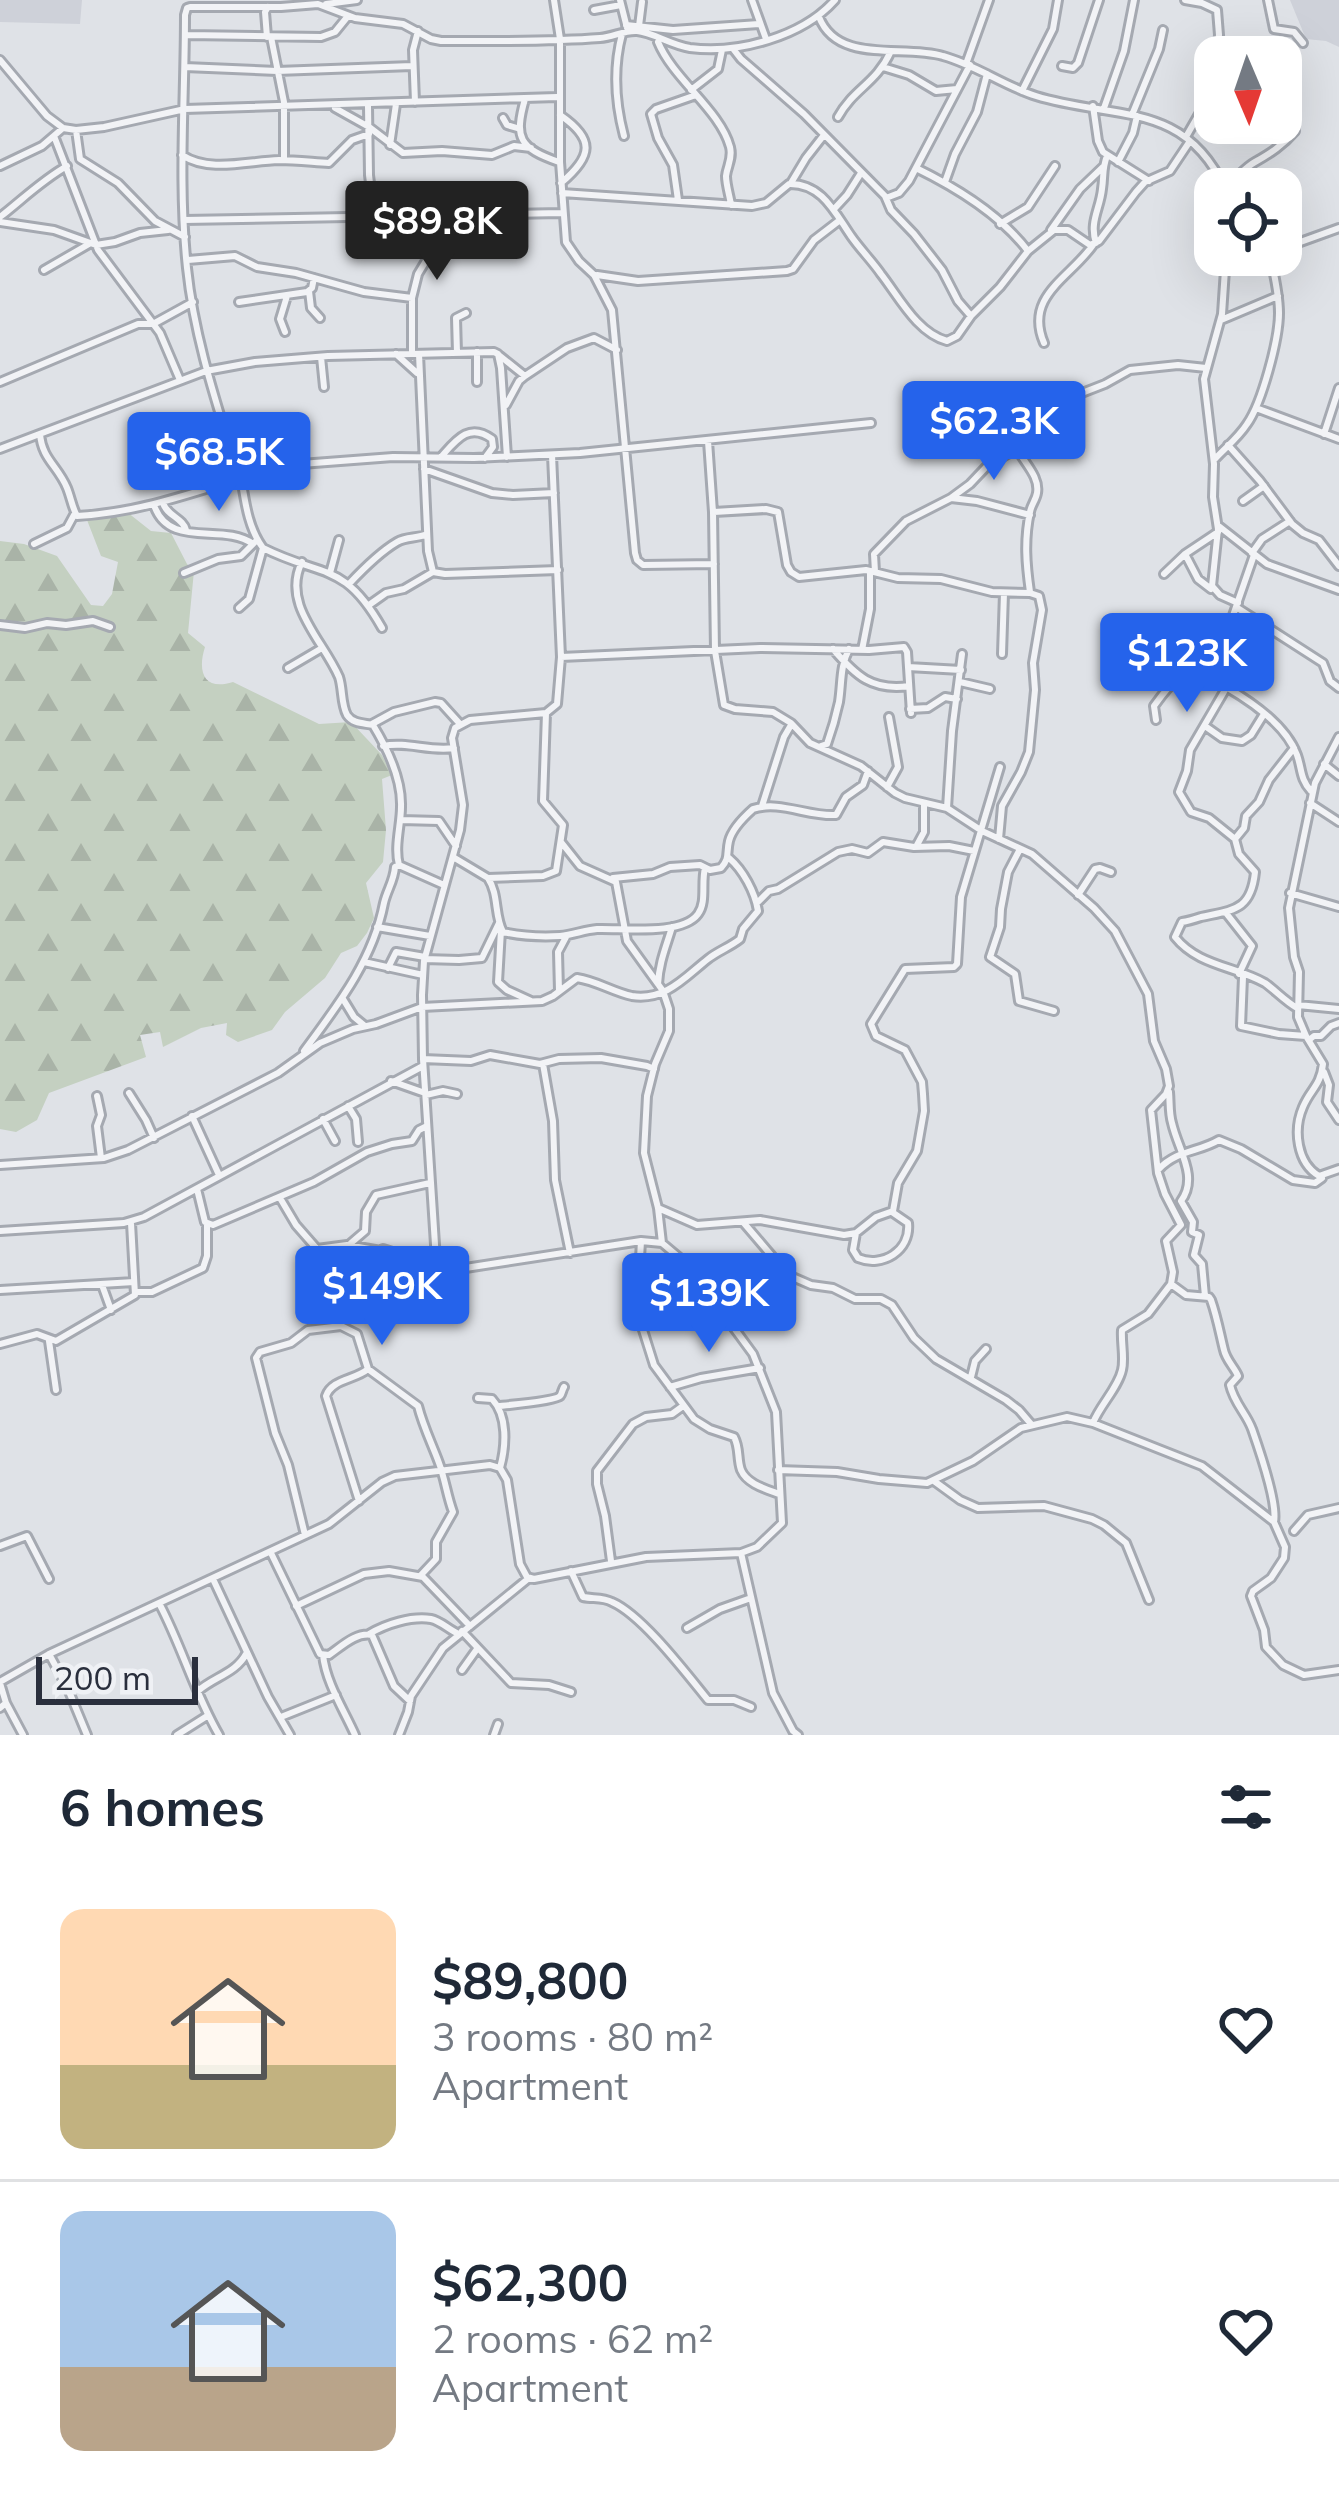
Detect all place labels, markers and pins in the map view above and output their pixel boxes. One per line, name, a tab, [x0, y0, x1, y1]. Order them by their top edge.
pin: $89.8K	[339, 181, 535, 283]
pin: $62.3K	[896, 381, 1092, 483]
pin: $68.5K	[121, 412, 317, 514]
pin: $123K	[1103, 613, 1271, 715]
pin: $149K	[298, 1246, 466, 1348]
pin: $139K	[625, 1253, 793, 1355]

